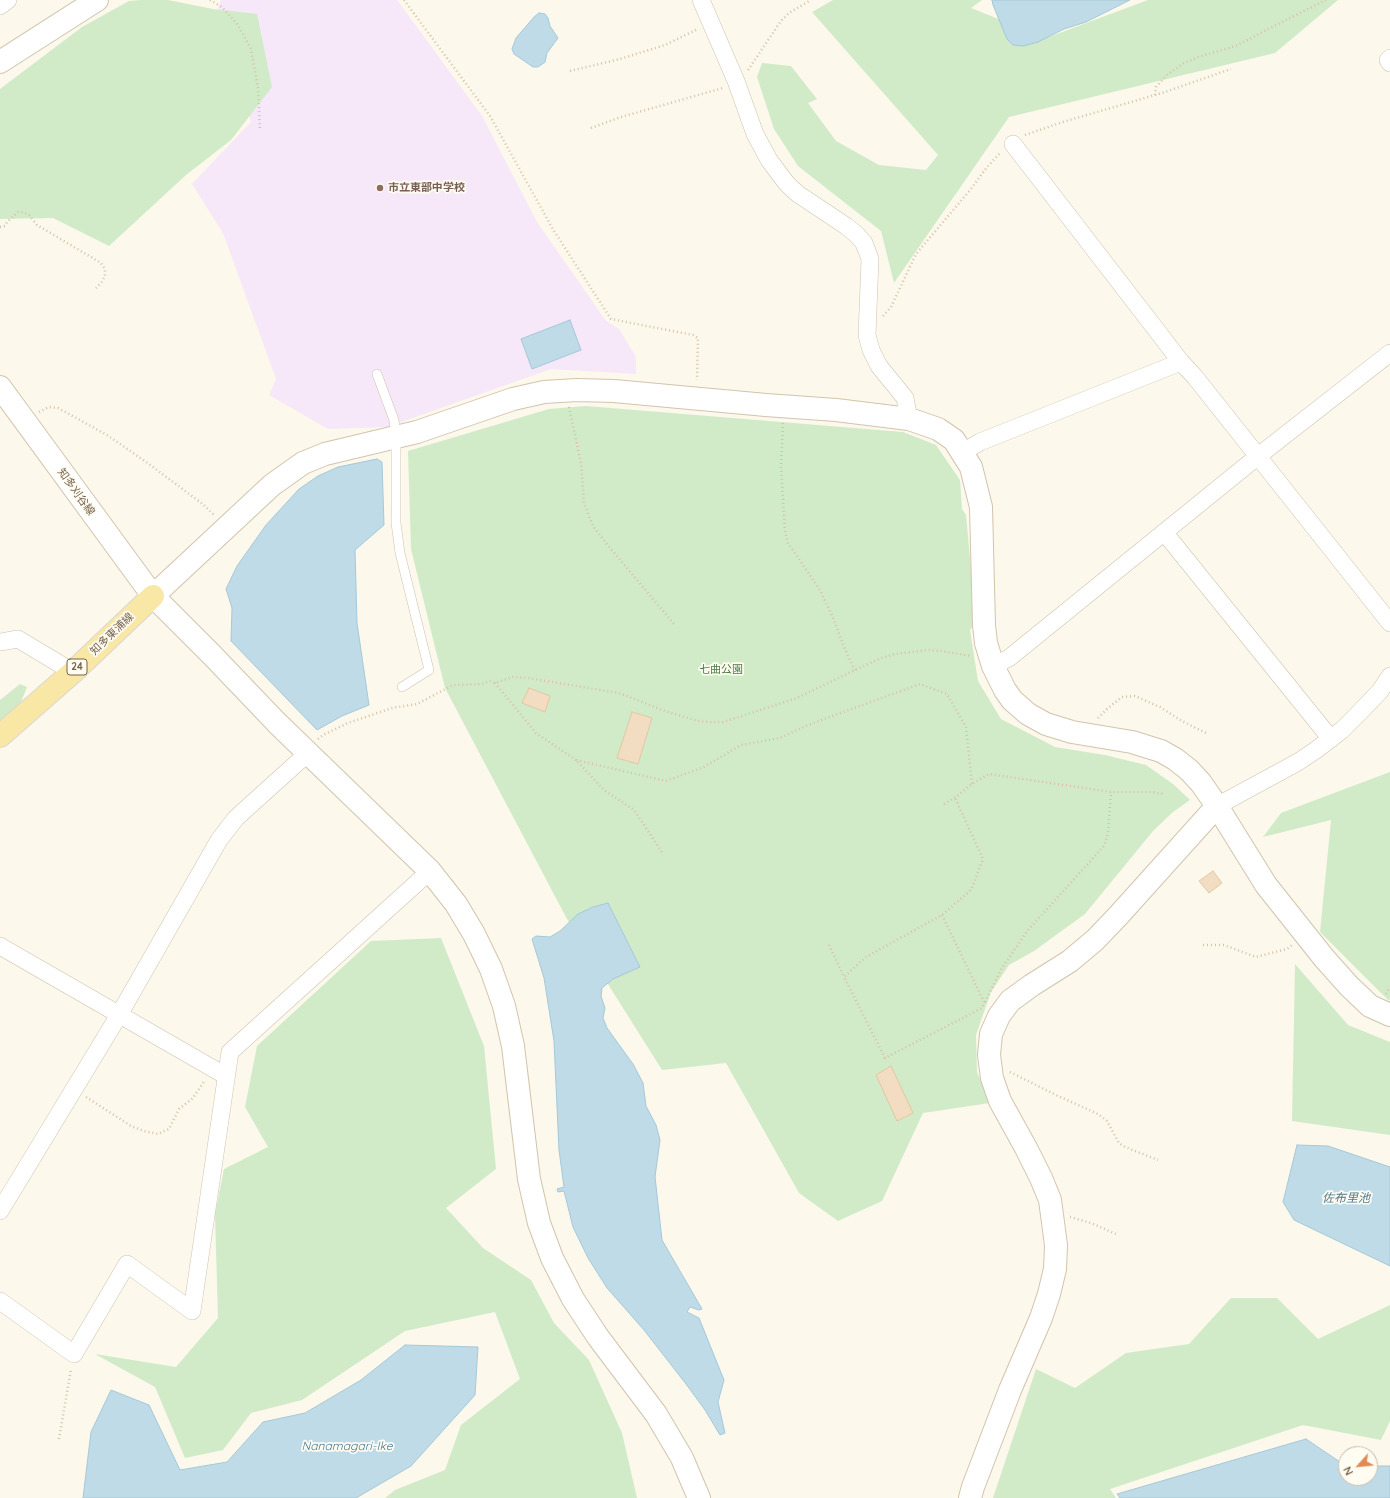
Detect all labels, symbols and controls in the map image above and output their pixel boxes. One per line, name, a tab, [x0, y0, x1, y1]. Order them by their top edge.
place label: 市立東部中学校	[388, 181, 465, 195]
marker: 市立東部中学校	[375, 183, 385, 193]
street label: 知多刈谷線	[54, 466, 98, 518]
street label: 知多東浦線	[88, 610, 136, 658]
road number: 24	[67, 659, 87, 675]
park label: 七曲公園	[699, 663, 743, 677]
water label: 佐布里池	[1322, 1191, 1370, 1205]
water label: Nanamagari-Ike	[302, 1439, 392, 1453]
north arrow	[1338, 1446, 1378, 1486]
text: N	[1340, 1464, 1356, 1478]

